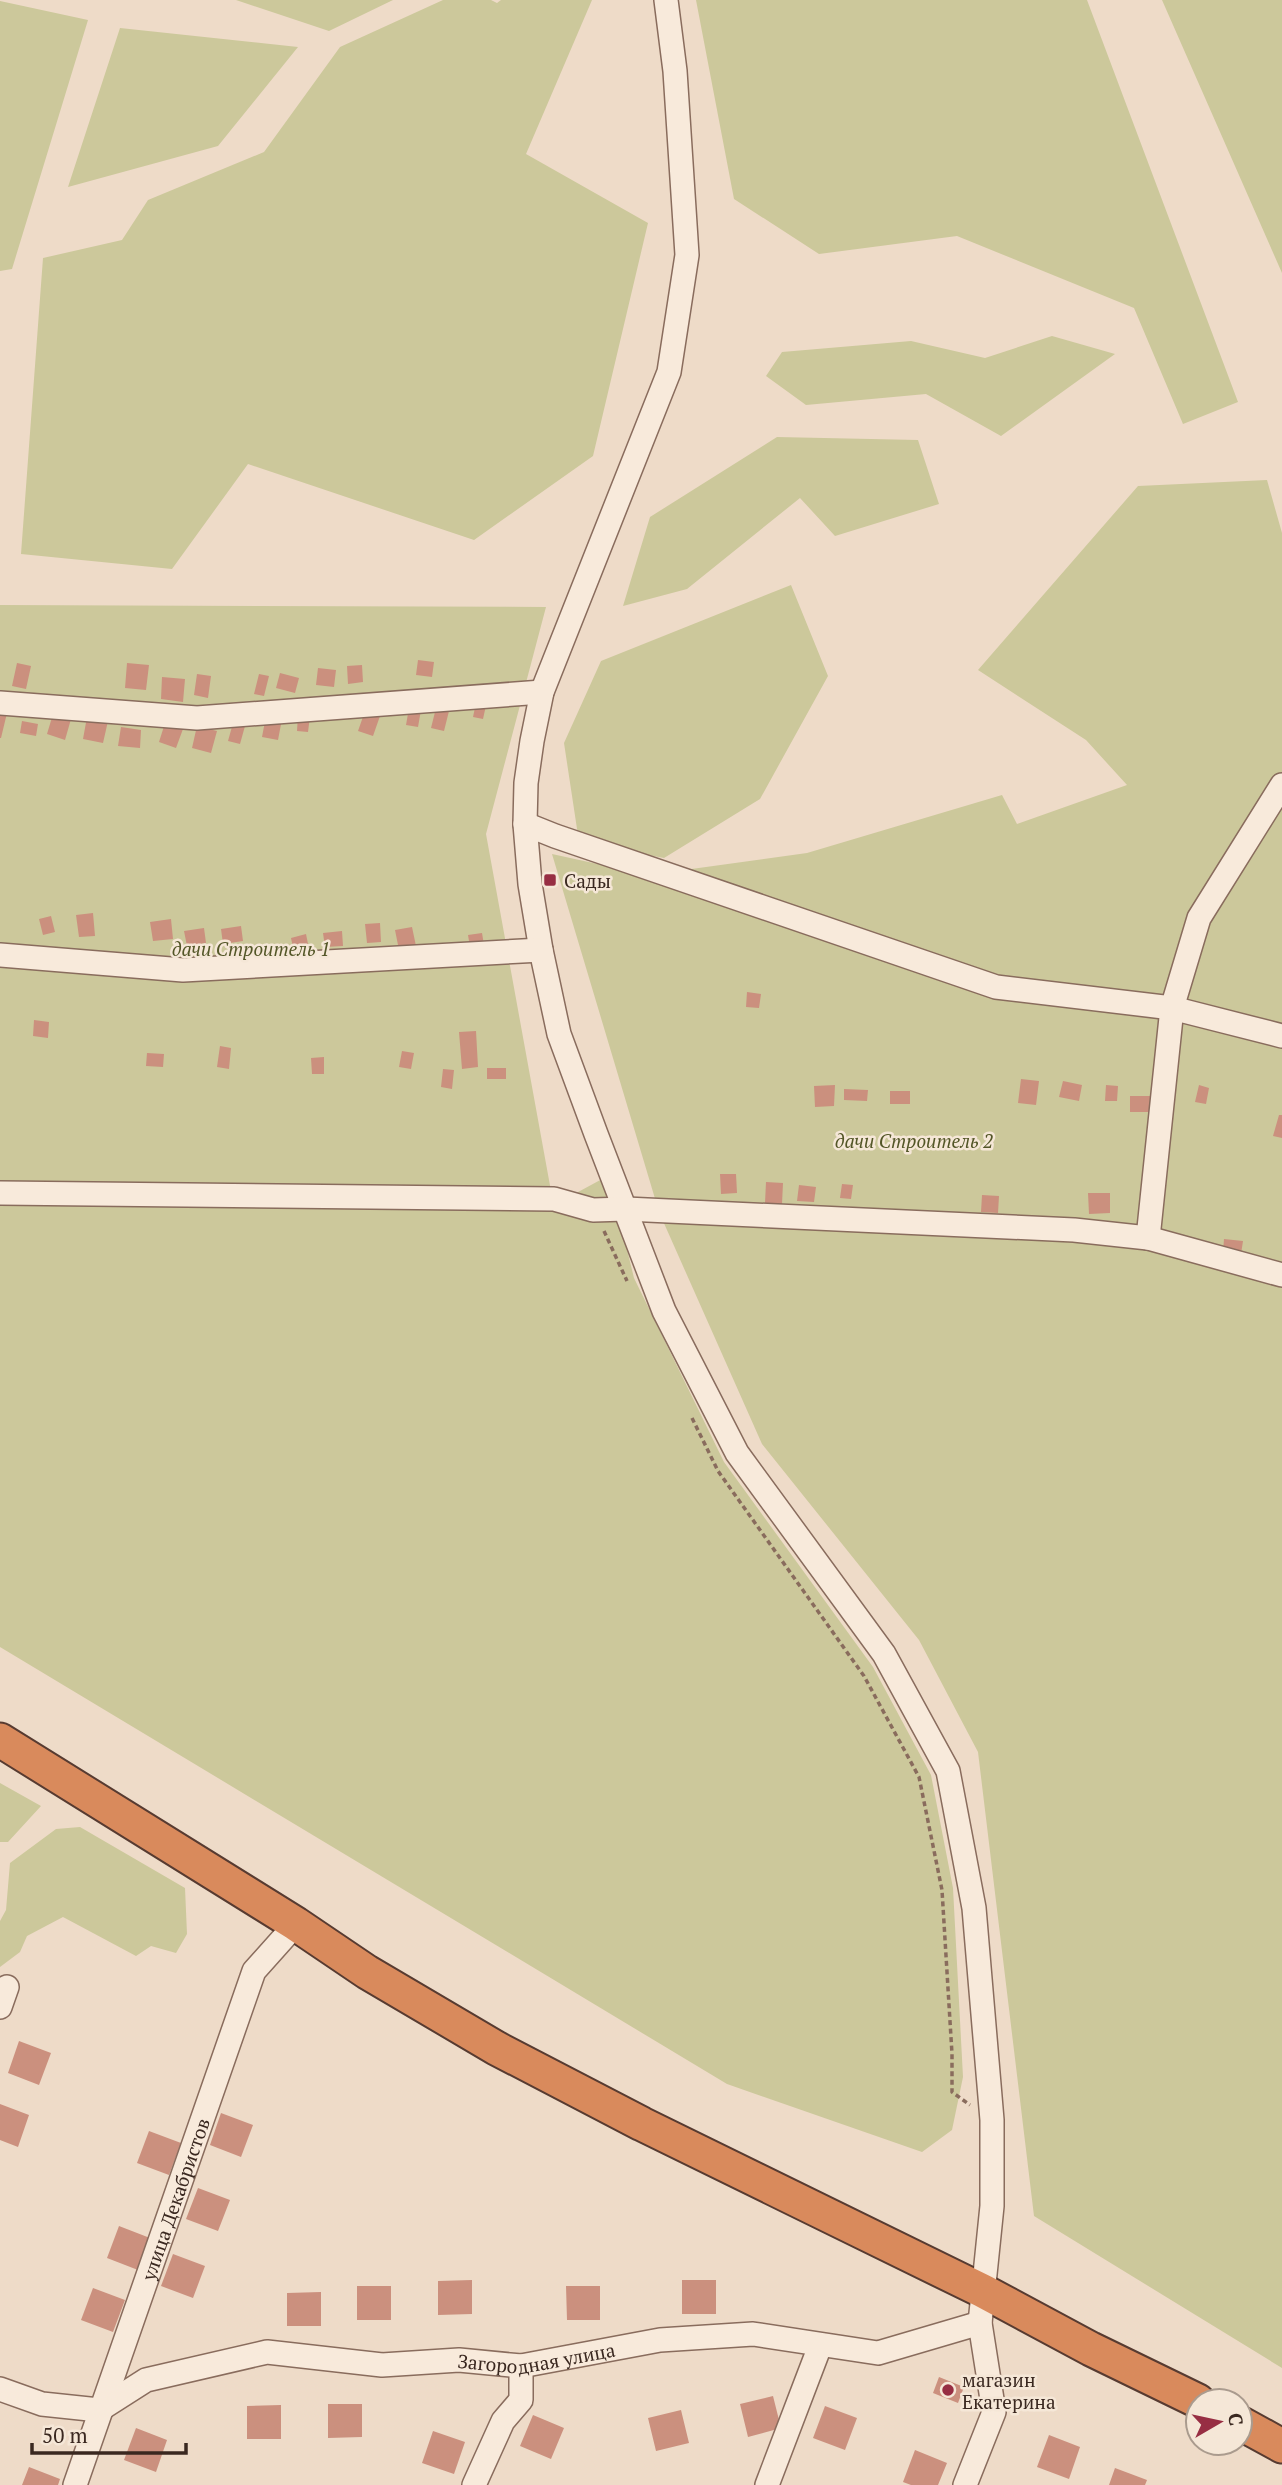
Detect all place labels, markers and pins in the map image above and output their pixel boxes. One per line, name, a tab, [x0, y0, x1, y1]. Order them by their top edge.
place label: Сады	[564, 868, 611, 893]
marker: Сады	[542, 872, 558, 888]
place label: магазин Екатерина	[962, 2367, 1056, 2414]
marker: магазин Екатерина	[940, 2382, 956, 2398]

